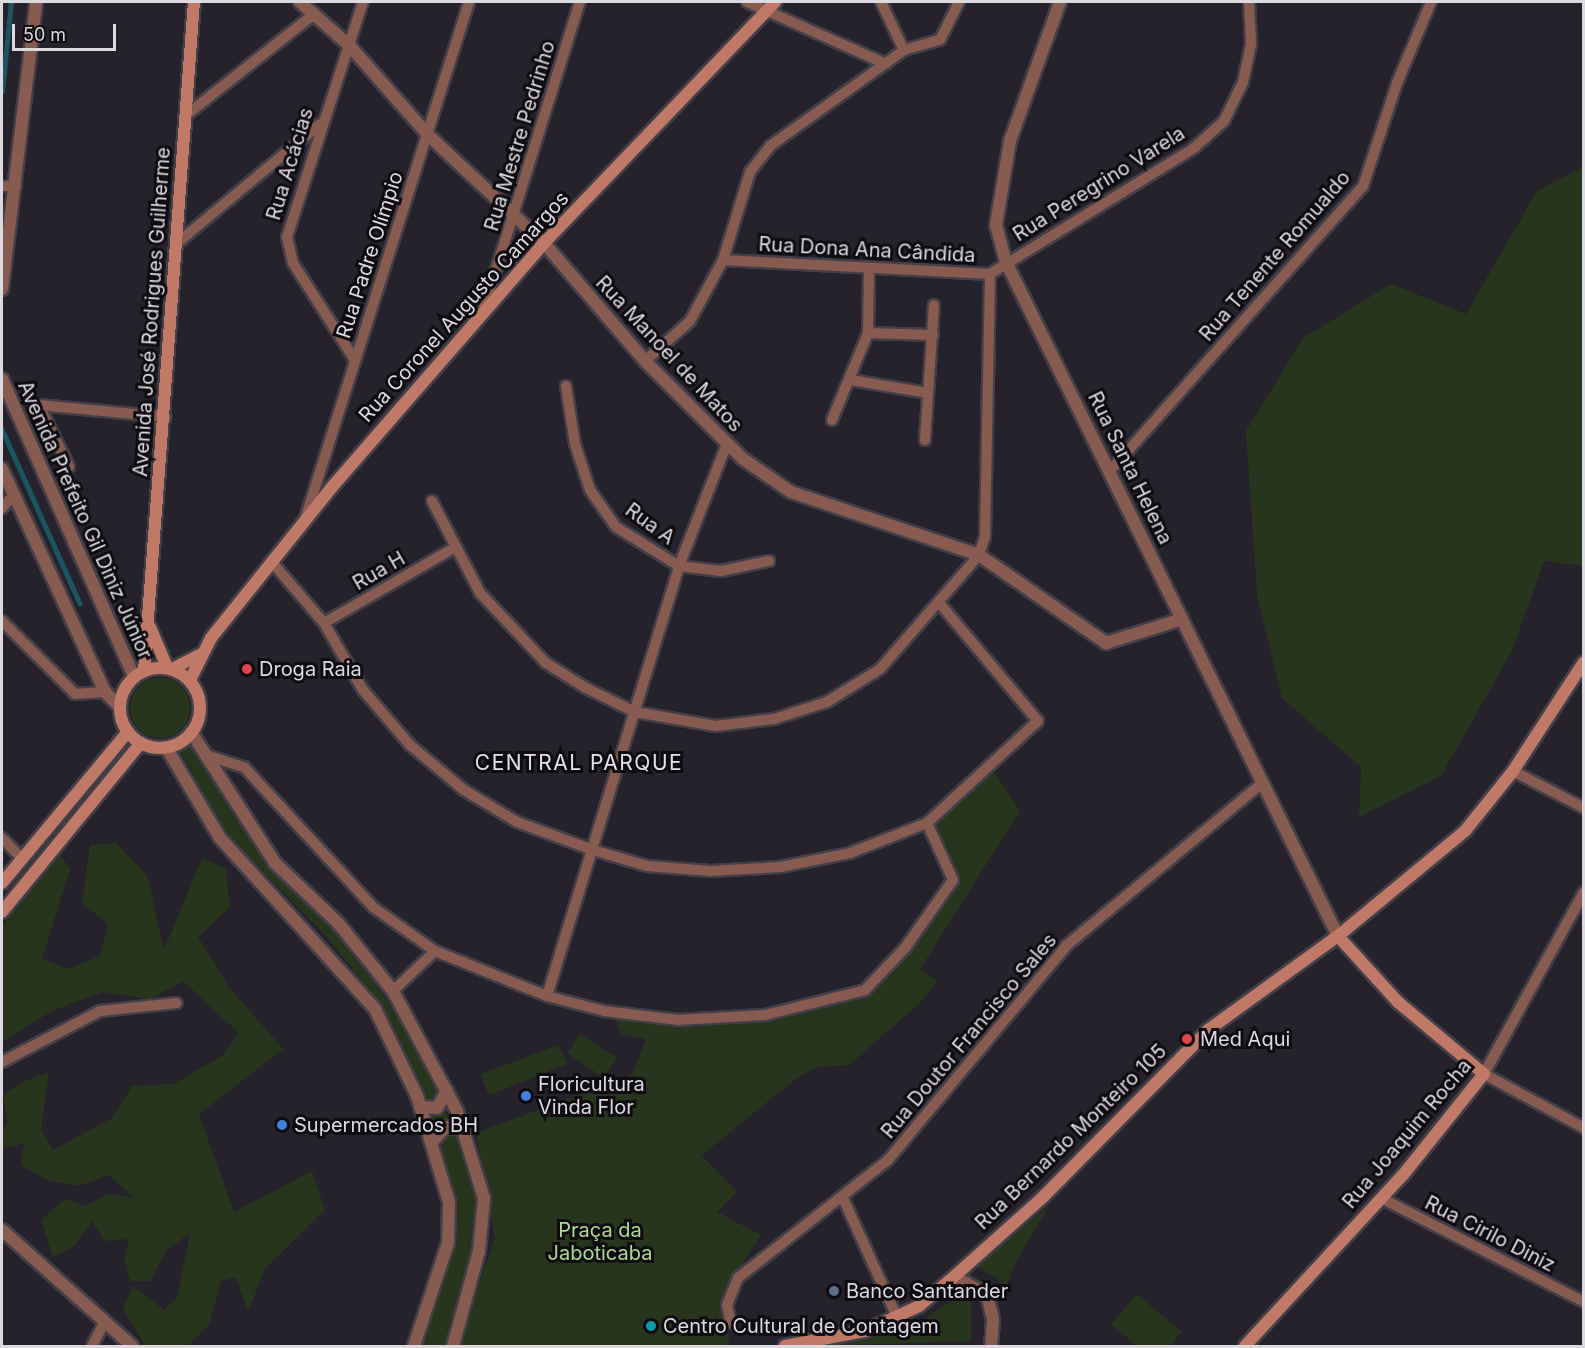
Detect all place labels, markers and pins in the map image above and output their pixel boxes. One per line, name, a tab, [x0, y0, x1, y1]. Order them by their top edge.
place label: Droga Raia	[259, 657, 362, 681]
marker: Droga Raia	[240, 662, 254, 676]
place label: Med Aqui	[1200, 1027, 1290, 1051]
marker: Med Aqui	[1178, 1030, 1196, 1048]
place label: Floricultura Vinda Flor	[538, 1072, 645, 1119]
marker: Floricultura Vinda Flor	[519, 1089, 533, 1103]
place label: Supermercados BH	[294, 1113, 478, 1137]
marker: Supermercados BH	[275, 1118, 289, 1132]
place label: Banco Santander	[846, 1279, 1008, 1303]
marker: Banco Santander	[827, 1284, 841, 1298]
place label: Centro Cultural de Contagem	[663, 1314, 939, 1338]
marker: Centro Cultural de Contagem	[644, 1319, 658, 1333]

